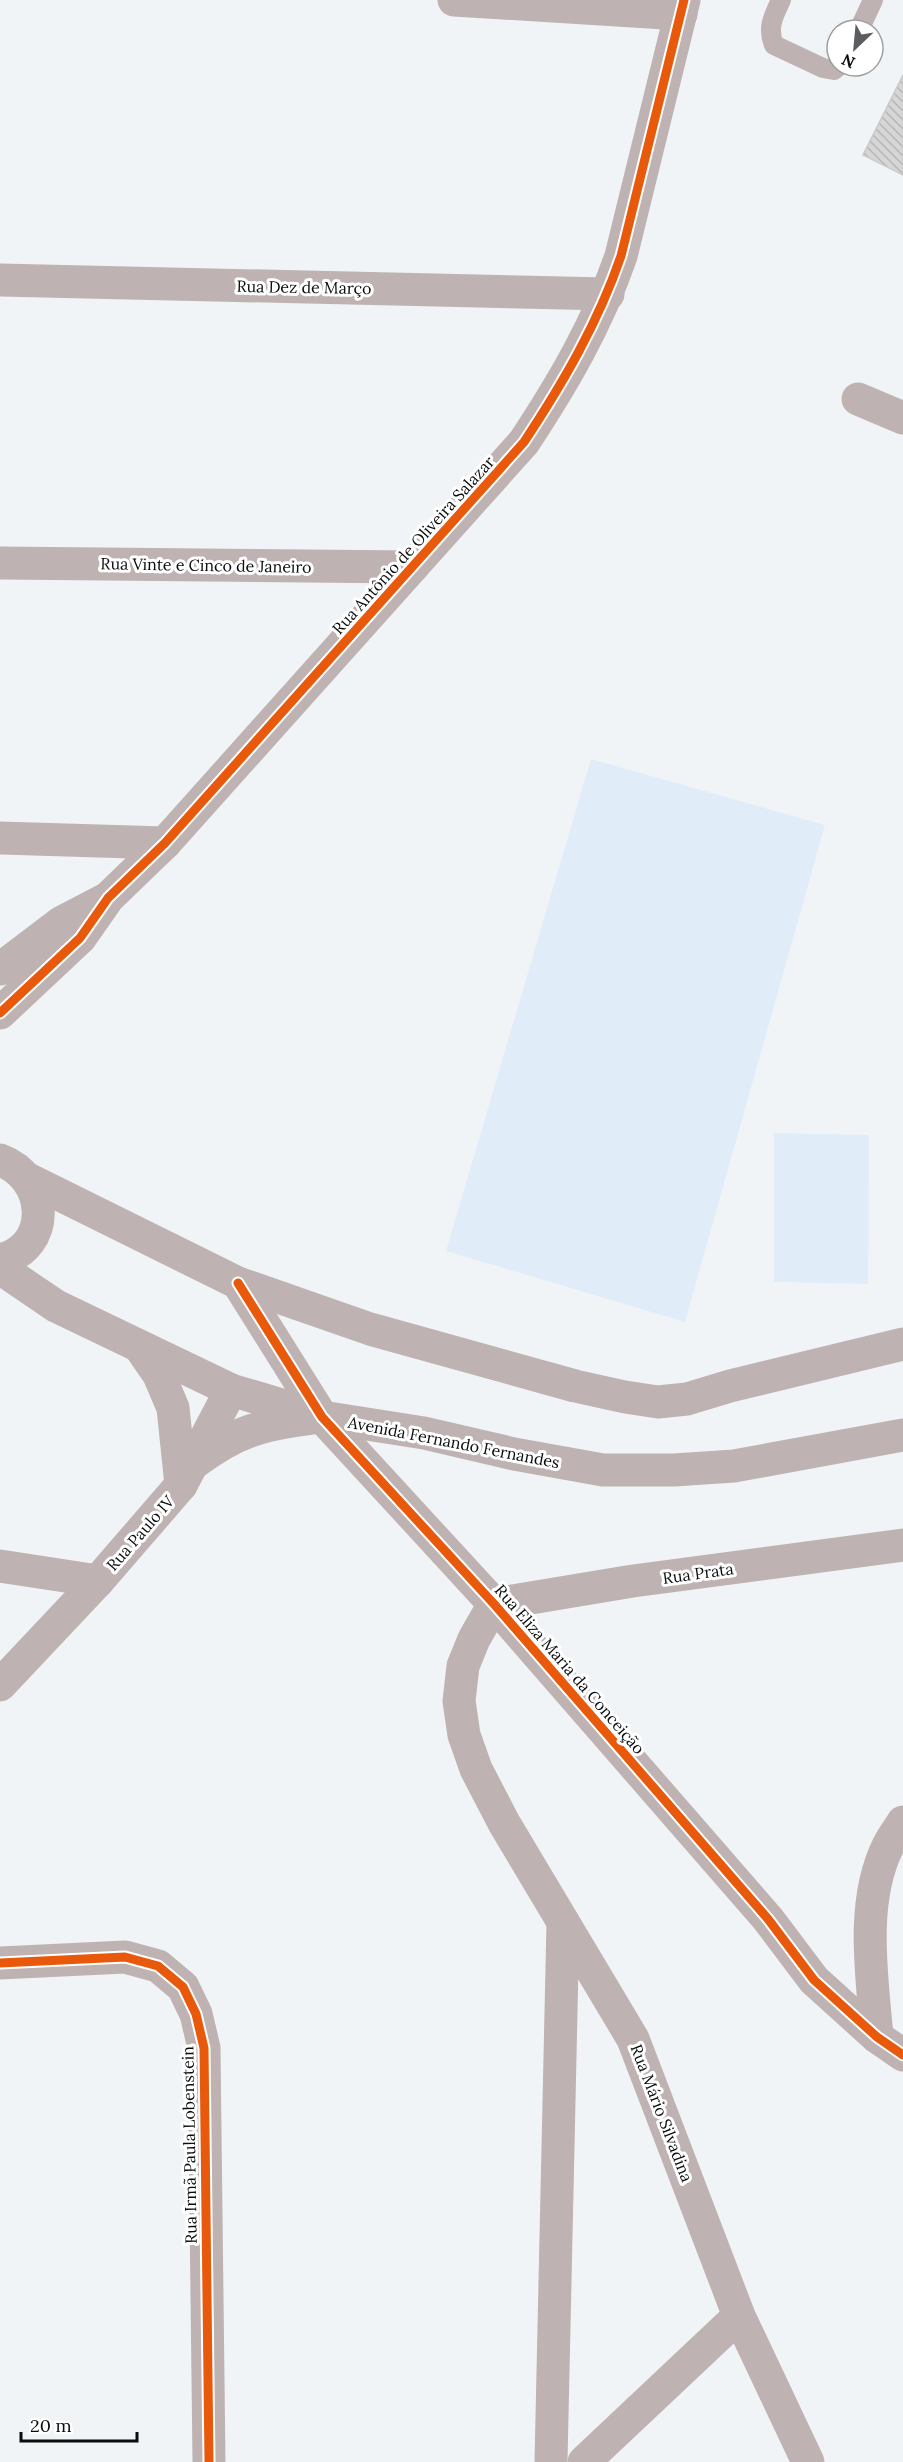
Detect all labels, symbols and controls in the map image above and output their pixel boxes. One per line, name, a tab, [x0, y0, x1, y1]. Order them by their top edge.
north arrow	[825, 18, 885, 78]
text: N	[838, 50, 858, 73]
street label: Rua Dez de Março	[236, 276, 372, 298]
street label: Rua Antônio de Oliveira Salazar	[328, 452, 498, 638]
street label: Rua Vinte e Cinco de Janeiro	[100, 553, 312, 577]
street label: Avenida Fernando Fernandes	[346, 1411, 561, 1472]
street label: Rua Paulo IV	[102, 1491, 178, 1575]
street label: Rua Prata	[661, 1558, 735, 1588]
street label: Rua Eliza Maria da Conceição	[491, 1580, 649, 1758]
street label: Rua Mário Silvadina	[627, 2041, 697, 2185]
street label: Rua Irmã Paula Lobenstein	[177, 2046, 201, 2244]
scale bar	[21, 2405, 136, 2443]
text: 20 m	[30, 2414, 72, 2437]

